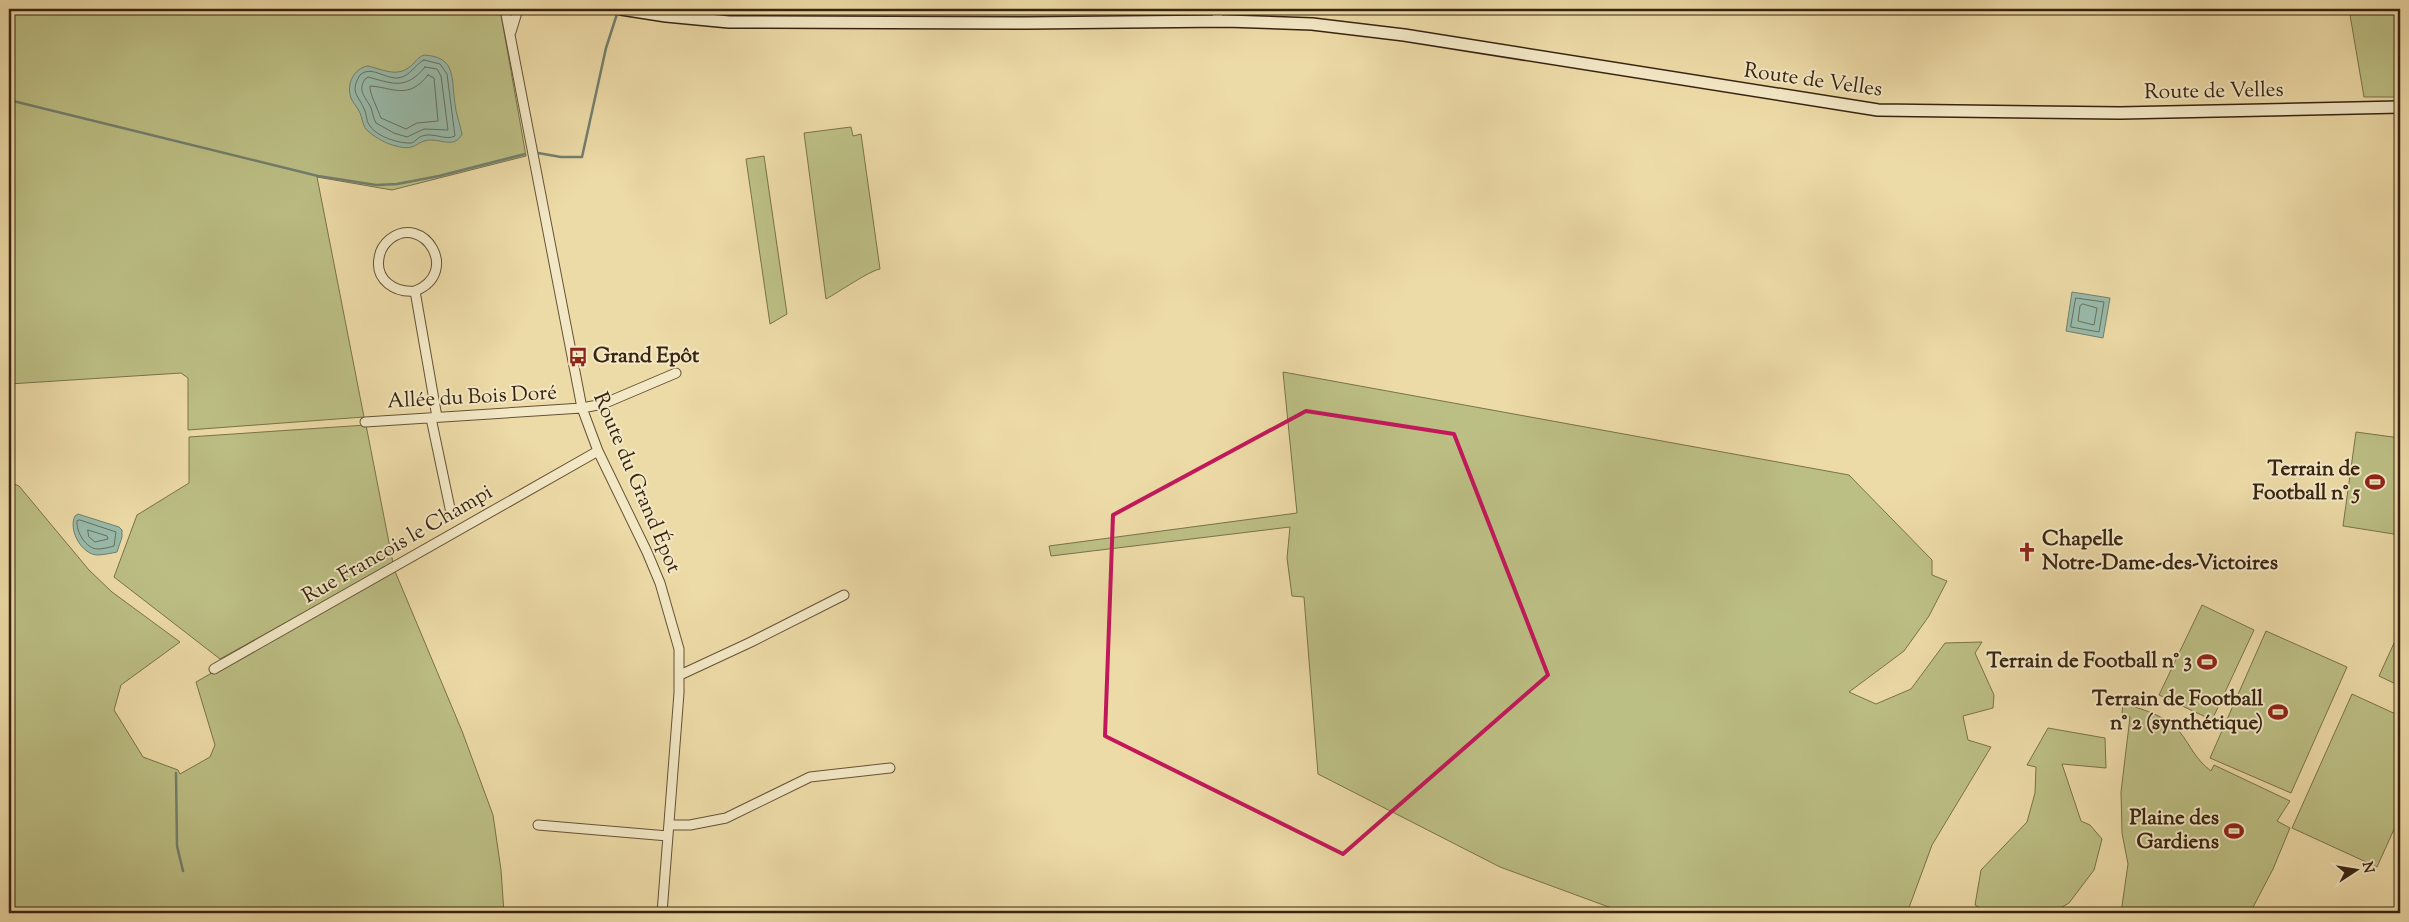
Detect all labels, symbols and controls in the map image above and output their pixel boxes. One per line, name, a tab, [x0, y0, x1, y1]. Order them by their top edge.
street label: Route de Velles	[1742, 56, 1884, 106]
street label: Route de Velles	[2144, 76, 2284, 108]
place label: Grand Epôt	[593, 342, 700, 372]
bus stop icon: Grand Epôt	[567, 346, 589, 368]
street label: Allée du Bois Doré	[386, 379, 558, 417]
street label: Route du Grand Épot	[584, 388, 688, 578]
place label: Terrain de Football n° 5	[2253, 455, 2361, 509]
sports icon: Terrain de Football n° 5	[2364, 471, 2386, 493]
street label: Rue Francois le Champi	[297, 478, 499, 612]
place label: Chapelle Notre-Dame-des-Victoires	[2042, 525, 2278, 579]
church icon: Chapelle Notre-Dame-des-Victoires	[2016, 541, 2038, 563]
place label: Terrain de Football n° 3	[1986, 647, 2192, 677]
sports icon: Terrain de Football n° 3	[2196, 651, 2218, 673]
place label: Terrain de Football n° 2 (synthétique)	[2092, 685, 2263, 739]
sports icon: Terrain de Football n° 2 (synthétique)	[2267, 701, 2289, 723]
place label: Plaine des Gardiens	[2129, 804, 2219, 858]
sports icon: Plaine des Gardiens	[2223, 820, 2245, 842]
north arrow	[2332, 844, 2382, 894]
text: N	[2356, 860, 2378, 875]

